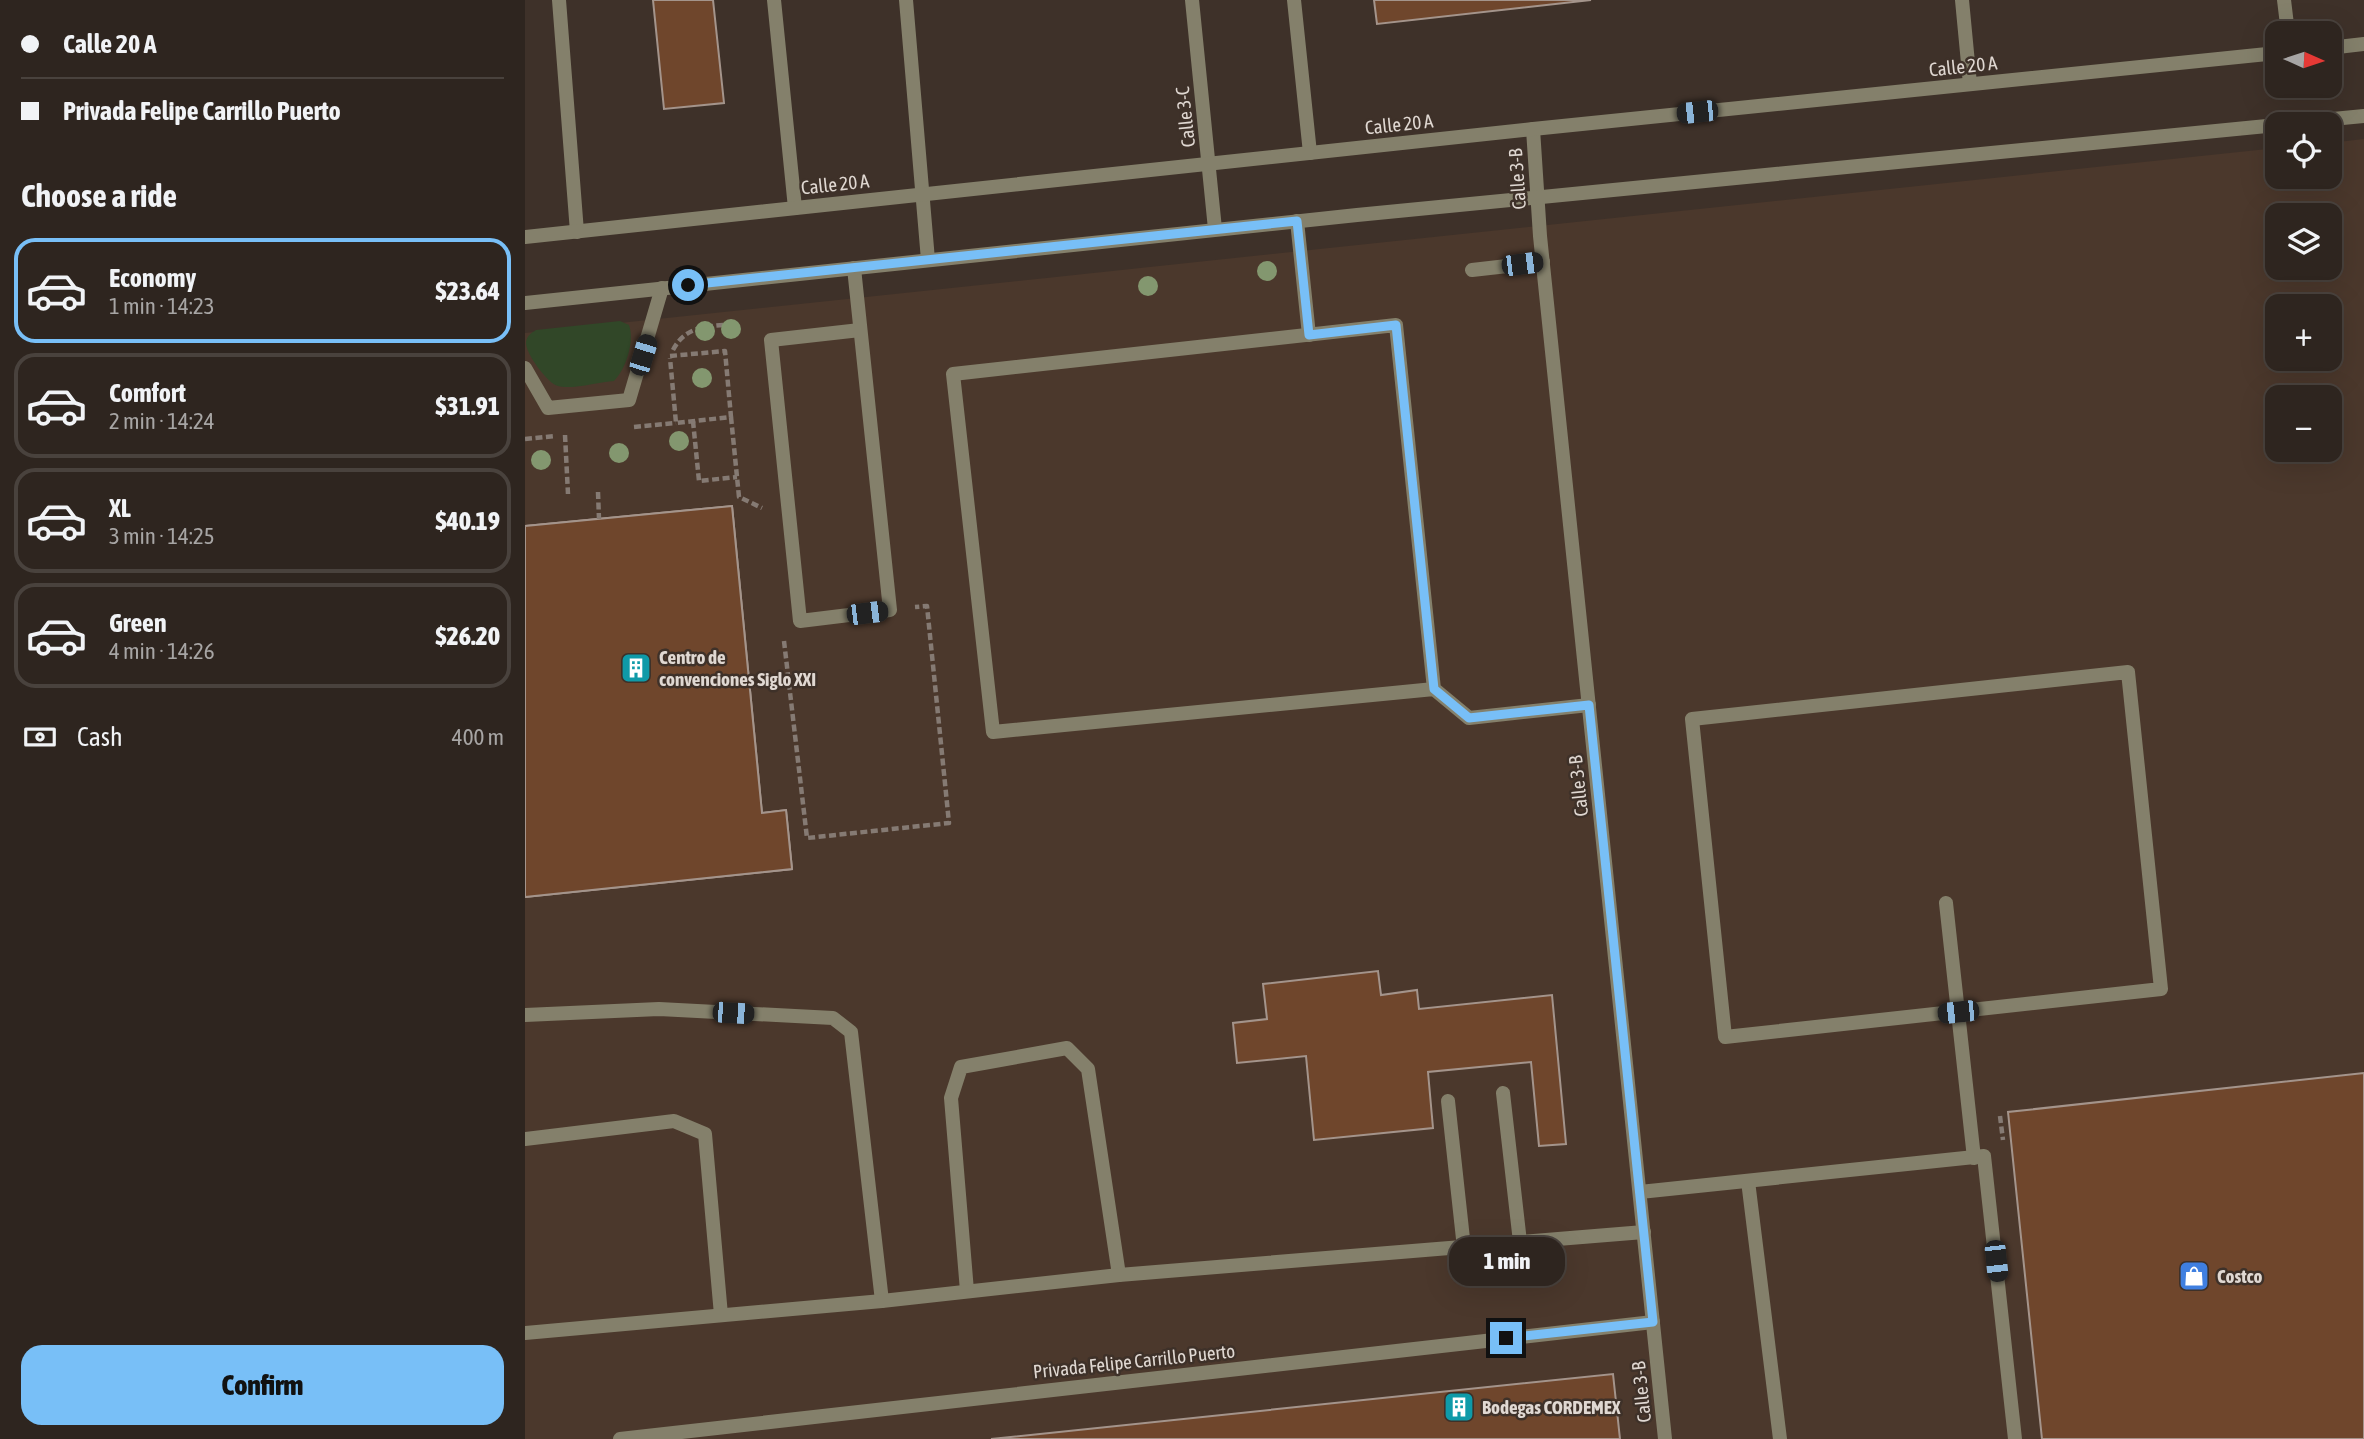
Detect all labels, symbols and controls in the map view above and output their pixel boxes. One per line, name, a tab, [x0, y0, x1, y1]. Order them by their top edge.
north arrow	[2265, 21, 2341, 98]
map controls	[2265, 21, 2342, 462]
text: Calle 20 A	[63, 29, 156, 59]
street label: Calle 20 A	[1928, 51, 1999, 81]
street label: Calle 3-C	[1171, 85, 1199, 148]
text: Privada Felipe Carrillo Puerto	[63, 96, 341, 126]
car	[1676, 99, 1719, 125]
street label: Calle 20 A	[1364, 109, 1435, 139]
button: locate	[2265, 112, 2342, 189]
street label: Calle 3-B	[1504, 148, 1530, 210]
street label: Calle 20 A	[800, 169, 871, 199]
text: Choose a ride	[21, 177, 177, 214]
button: layers	[2265, 203, 2342, 280]
car	[1500, 251, 1545, 277]
icon: car	[25, 259, 88, 322]
text: Economy	[109, 263, 196, 293]
route start	[672, 269, 704, 301]
text: $23.64	[436, 276, 500, 306]
text: 1 min · 14:23	[109, 293, 215, 319]
button: +	[2265, 294, 2342, 371]
car	[627, 332, 660, 378]
icon: car	[25, 374, 88, 437]
text: Comfort	[109, 378, 186, 408]
button: −	[2265, 385, 2342, 462]
text: $31.91	[436, 391, 500, 421]
text: 2 min · 14:24	[109, 408, 215, 434]
icon: car	[25, 489, 88, 552]
text: XL	[109, 493, 131, 523]
text: $40.19	[436, 506, 500, 536]
text: 3 min · 14:25	[109, 523, 215, 549]
car	[845, 600, 890, 626]
icon: car	[25, 604, 88, 667]
text: Green	[109, 608, 167, 638]
text: $26.20	[436, 621, 500, 651]
text: 4 min · 14:26	[109, 638, 215, 664]
place label: Centro de convenciones Siglo XXI	[659, 646, 816, 690]
building icon: Centro de convenciones Siglo XXI	[619, 651, 653, 685]
icon: cash	[21, 718, 59, 756]
text: Cash	[77, 722, 123, 752]
text: 400 m	[452, 724, 504, 750]
street label: Calle 3-B	[1564, 754, 1592, 818]
car	[1937, 999, 1980, 1025]
car	[712, 1001, 755, 1025]
callout: 1 min	[1448, 1236, 1564, 1286]
car	[1984, 1239, 2009, 1283]
text: 1 min	[1484, 1248, 1530, 1274]
shop icon: Costco	[2177, 1259, 2211, 1293]
place label: Costco	[2217, 1265, 2262, 1287]
route end	[1490, 1322, 1522, 1354]
street label: Privada Felipe Carrillo Puerto	[1032, 1339, 1236, 1383]
button: Confirm	[21, 1345, 504, 1425]
street label: Calle 3-B	[1627, 1360, 1655, 1424]
building icon: Bodegas CORDEMEX	[1442, 1390, 1476, 1424]
place label: Bodegas CORDEMEX	[1482, 1396, 1621, 1418]

